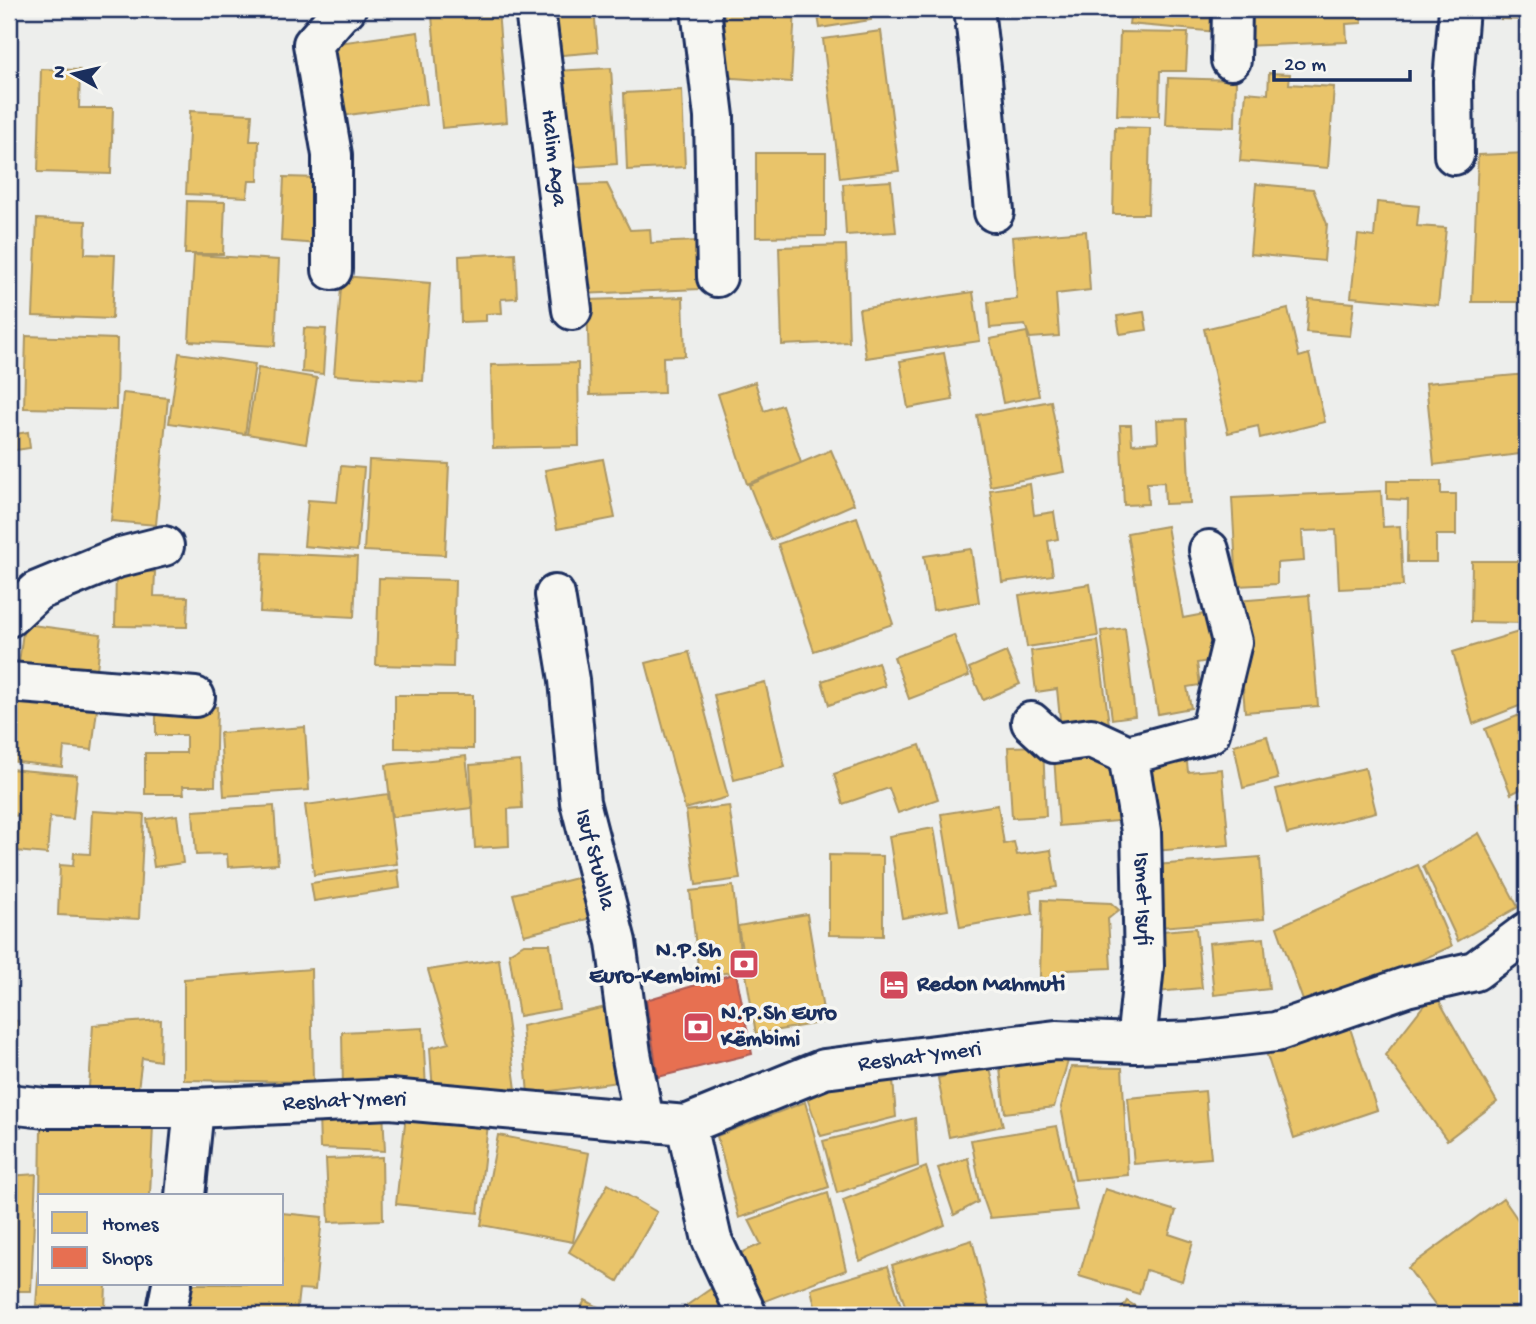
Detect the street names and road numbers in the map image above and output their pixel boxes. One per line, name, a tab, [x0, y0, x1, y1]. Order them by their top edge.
street label: Halim Aga	[534, 108, 573, 209]
street label: Isuf Stublla	[569, 806, 621, 914]
street label: Ismet Isufi	[1128, 852, 1157, 946]
street label: Reshat Ymeri	[856, 1036, 983, 1078]
street label: Reshat Ymeri	[282, 1085, 408, 1117]

